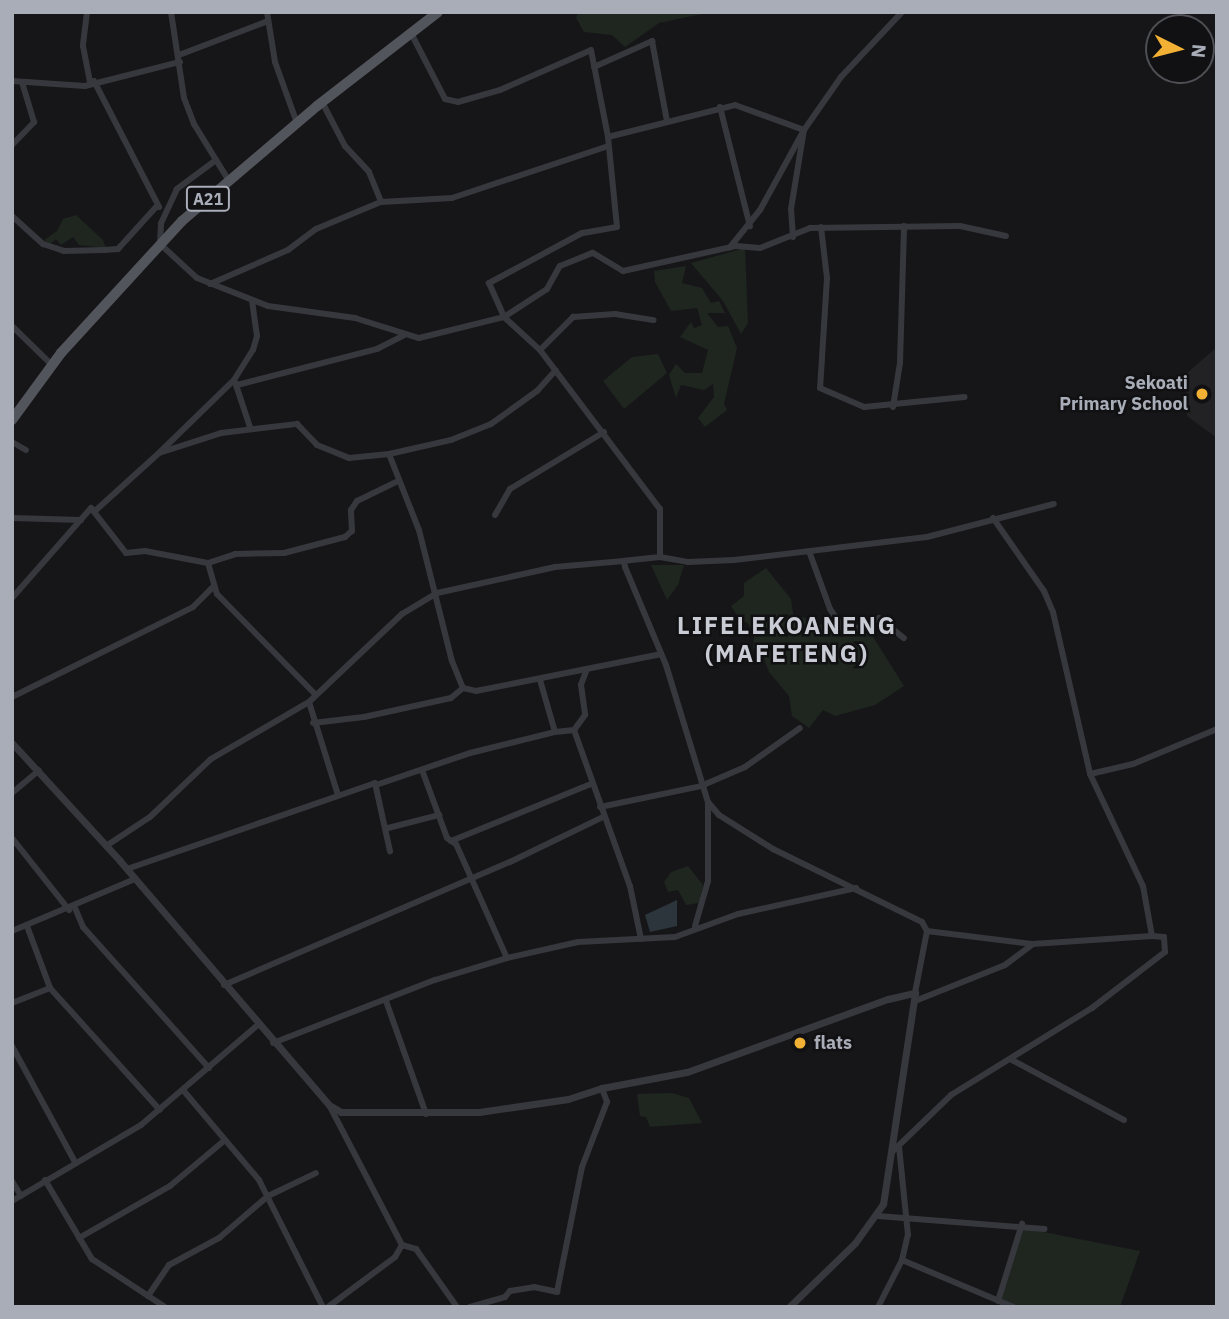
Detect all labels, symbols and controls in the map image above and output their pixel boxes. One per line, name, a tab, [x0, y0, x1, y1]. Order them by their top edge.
north arrow	[1145, 14, 1215, 84]
text: N	[1186, 43, 1212, 59]
road number: A21	[185, 186, 231, 211]
place label: Sekoati Primary School	[1059, 373, 1188, 416]
marker: Sekoati Primary School	[1194, 386, 1210, 402]
district label: LIFELEKOANENG (MAFETENG)	[679, 612, 895, 668]
place label: flats	[814, 1032, 852, 1054]
marker: flats	[792, 1035, 808, 1051]

